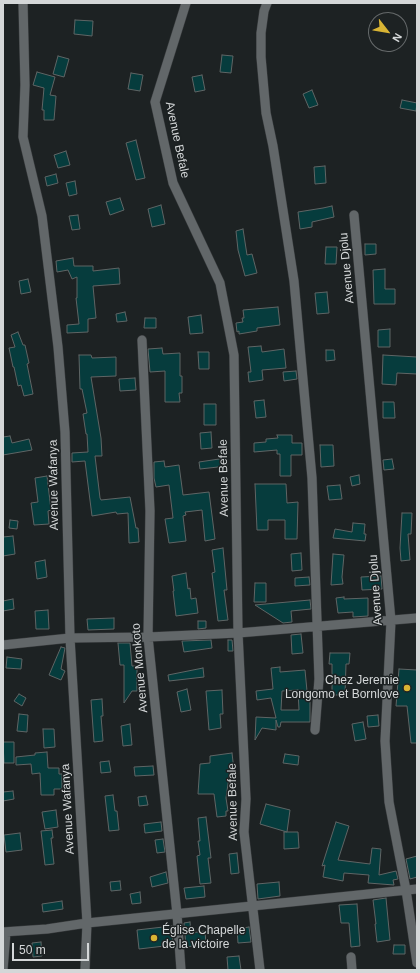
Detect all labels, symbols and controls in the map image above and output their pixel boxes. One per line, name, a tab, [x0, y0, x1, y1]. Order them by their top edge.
north arrow	[368, 12, 408, 52]
text: N	[390, 31, 405, 44]
street label: Avenue Befale	[162, 100, 192, 180]
street label: Avenue Djolu	[337, 232, 357, 304]
street label: Avenue Befale	[216, 439, 232, 517]
street label: Avenue Wafanya	[46, 440, 62, 530]
street label: Avenue Djolu	[366, 554, 386, 626]
street label: Avenue Monkoto	[129, 623, 151, 713]
place label: Chez Jeremie Longomo et Bornlove	[285, 674, 399, 702]
marker: Chez Jeremie Longomo et Bornlove	[402, 683, 412, 693]
street label: Avenue Wafanya	[58, 763, 78, 855]
street label: Avenue Befale	[225, 763, 241, 841]
place label: Église Chapelle de la victoire	[162, 924, 245, 952]
marker: Église Chapelle de la victoire	[149, 933, 159, 943]
scale bar	[14, 935, 91, 961]
text: 50 m	[19, 943, 46, 957]

